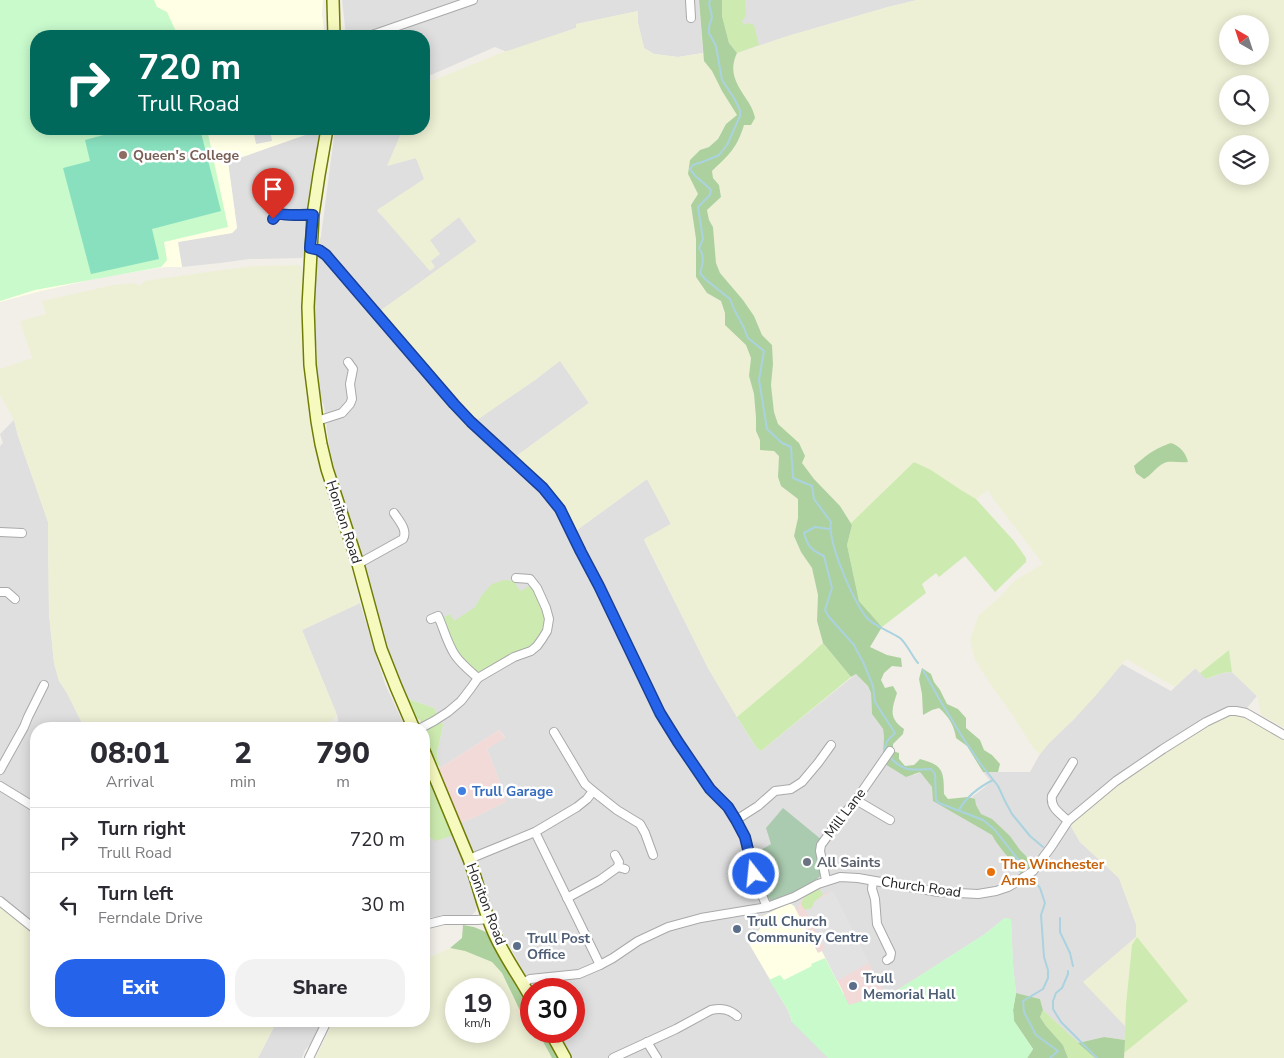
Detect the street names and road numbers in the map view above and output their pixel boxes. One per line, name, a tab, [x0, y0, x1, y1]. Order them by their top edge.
street label: Honiton Road	[322, 478, 366, 566]
street label: Mill Lane	[820, 784, 870, 842]
street label: Honiton Road	[462, 860, 510, 948]
street label: Church Road	[880, 872, 962, 902]

